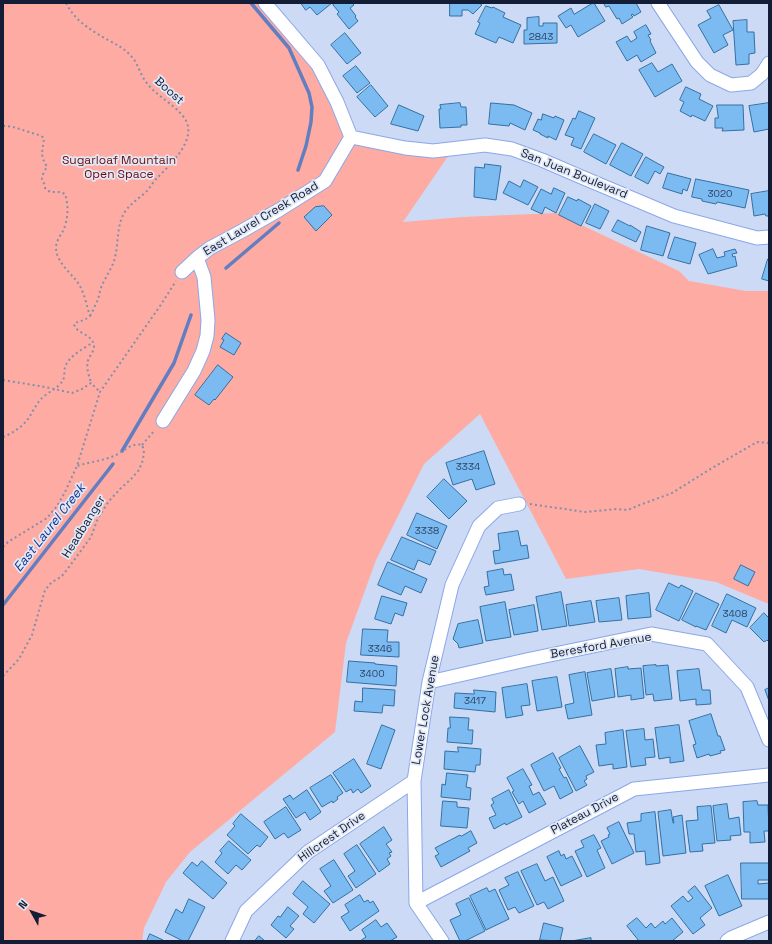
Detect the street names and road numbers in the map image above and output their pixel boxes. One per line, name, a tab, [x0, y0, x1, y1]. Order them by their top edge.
street label: Boost	[151, 74, 187, 108]
street label: San Juan Boulevard	[518, 146, 630, 202]
street label: East Laurel Creek Road	[201, 179, 321, 259]
street label: Headbanger	[59, 493, 109, 561]
street label: Beresford Avenue	[549, 630, 653, 662]
street label: Lower Lock Avenue	[409, 654, 443, 766]
street label: Plateau Drive	[549, 790, 621, 838]
street label: Hillcrest Drive	[296, 808, 368, 866]

